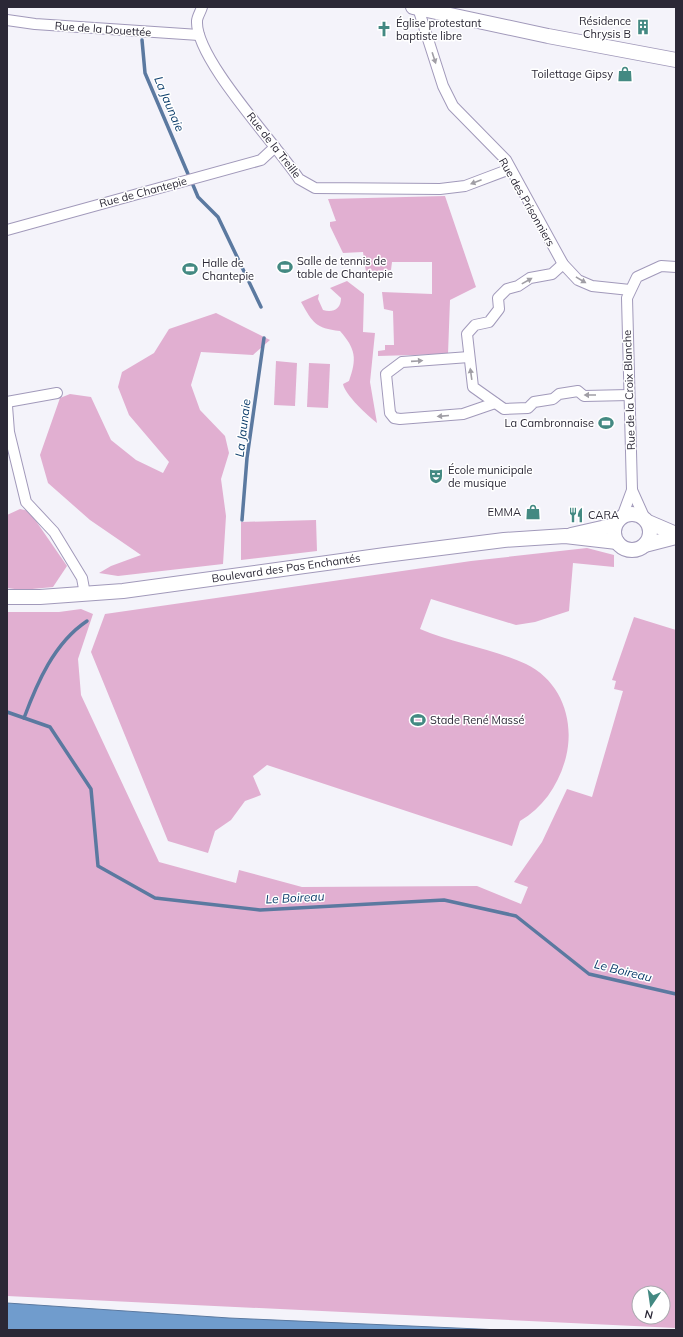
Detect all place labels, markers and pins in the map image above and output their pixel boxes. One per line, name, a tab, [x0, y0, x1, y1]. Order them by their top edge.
place label: Résidence Chrysis B	[579, 14, 631, 41]
place label: Église protestant baptiste libre	[396, 16, 481, 43]
building icon: Résidence Chrysis B	[634, 18, 652, 36]
church icon: Église protestant baptiste libre	[375, 20, 393, 38]
shop icon: Toilettage Gipsy	[616, 65, 634, 83]
place label: Toilettage Gipsy	[532, 67, 613, 81]
place label: Salle de tennis de table de Chantepie	[297, 254, 393, 281]
place label: Halle de Chantepie	[202, 256, 254, 283]
sports icon: Salle de tennis de table de Chantepie	[276, 258, 294, 276]
sports icon: Halle de Chantepie	[181, 260, 199, 278]
sports icon: La Cambronnaise	[597, 414, 615, 432]
place label: La Cambronnaise	[505, 416, 594, 430]
place label: École municipale de musique	[448, 463, 532, 490]
theatre icon: École municipale de musique	[427, 467, 445, 485]
shop icon: EMMA	[524, 503, 542, 521]
place label: EMMA	[488, 505, 521, 519]
restaurant icon: CARA	[567, 506, 585, 524]
place label: CARA	[588, 508, 619, 522]
sports icon: Stade René Massé	[409, 711, 427, 729]
place label: Stade René Massé	[430, 713, 524, 727]

